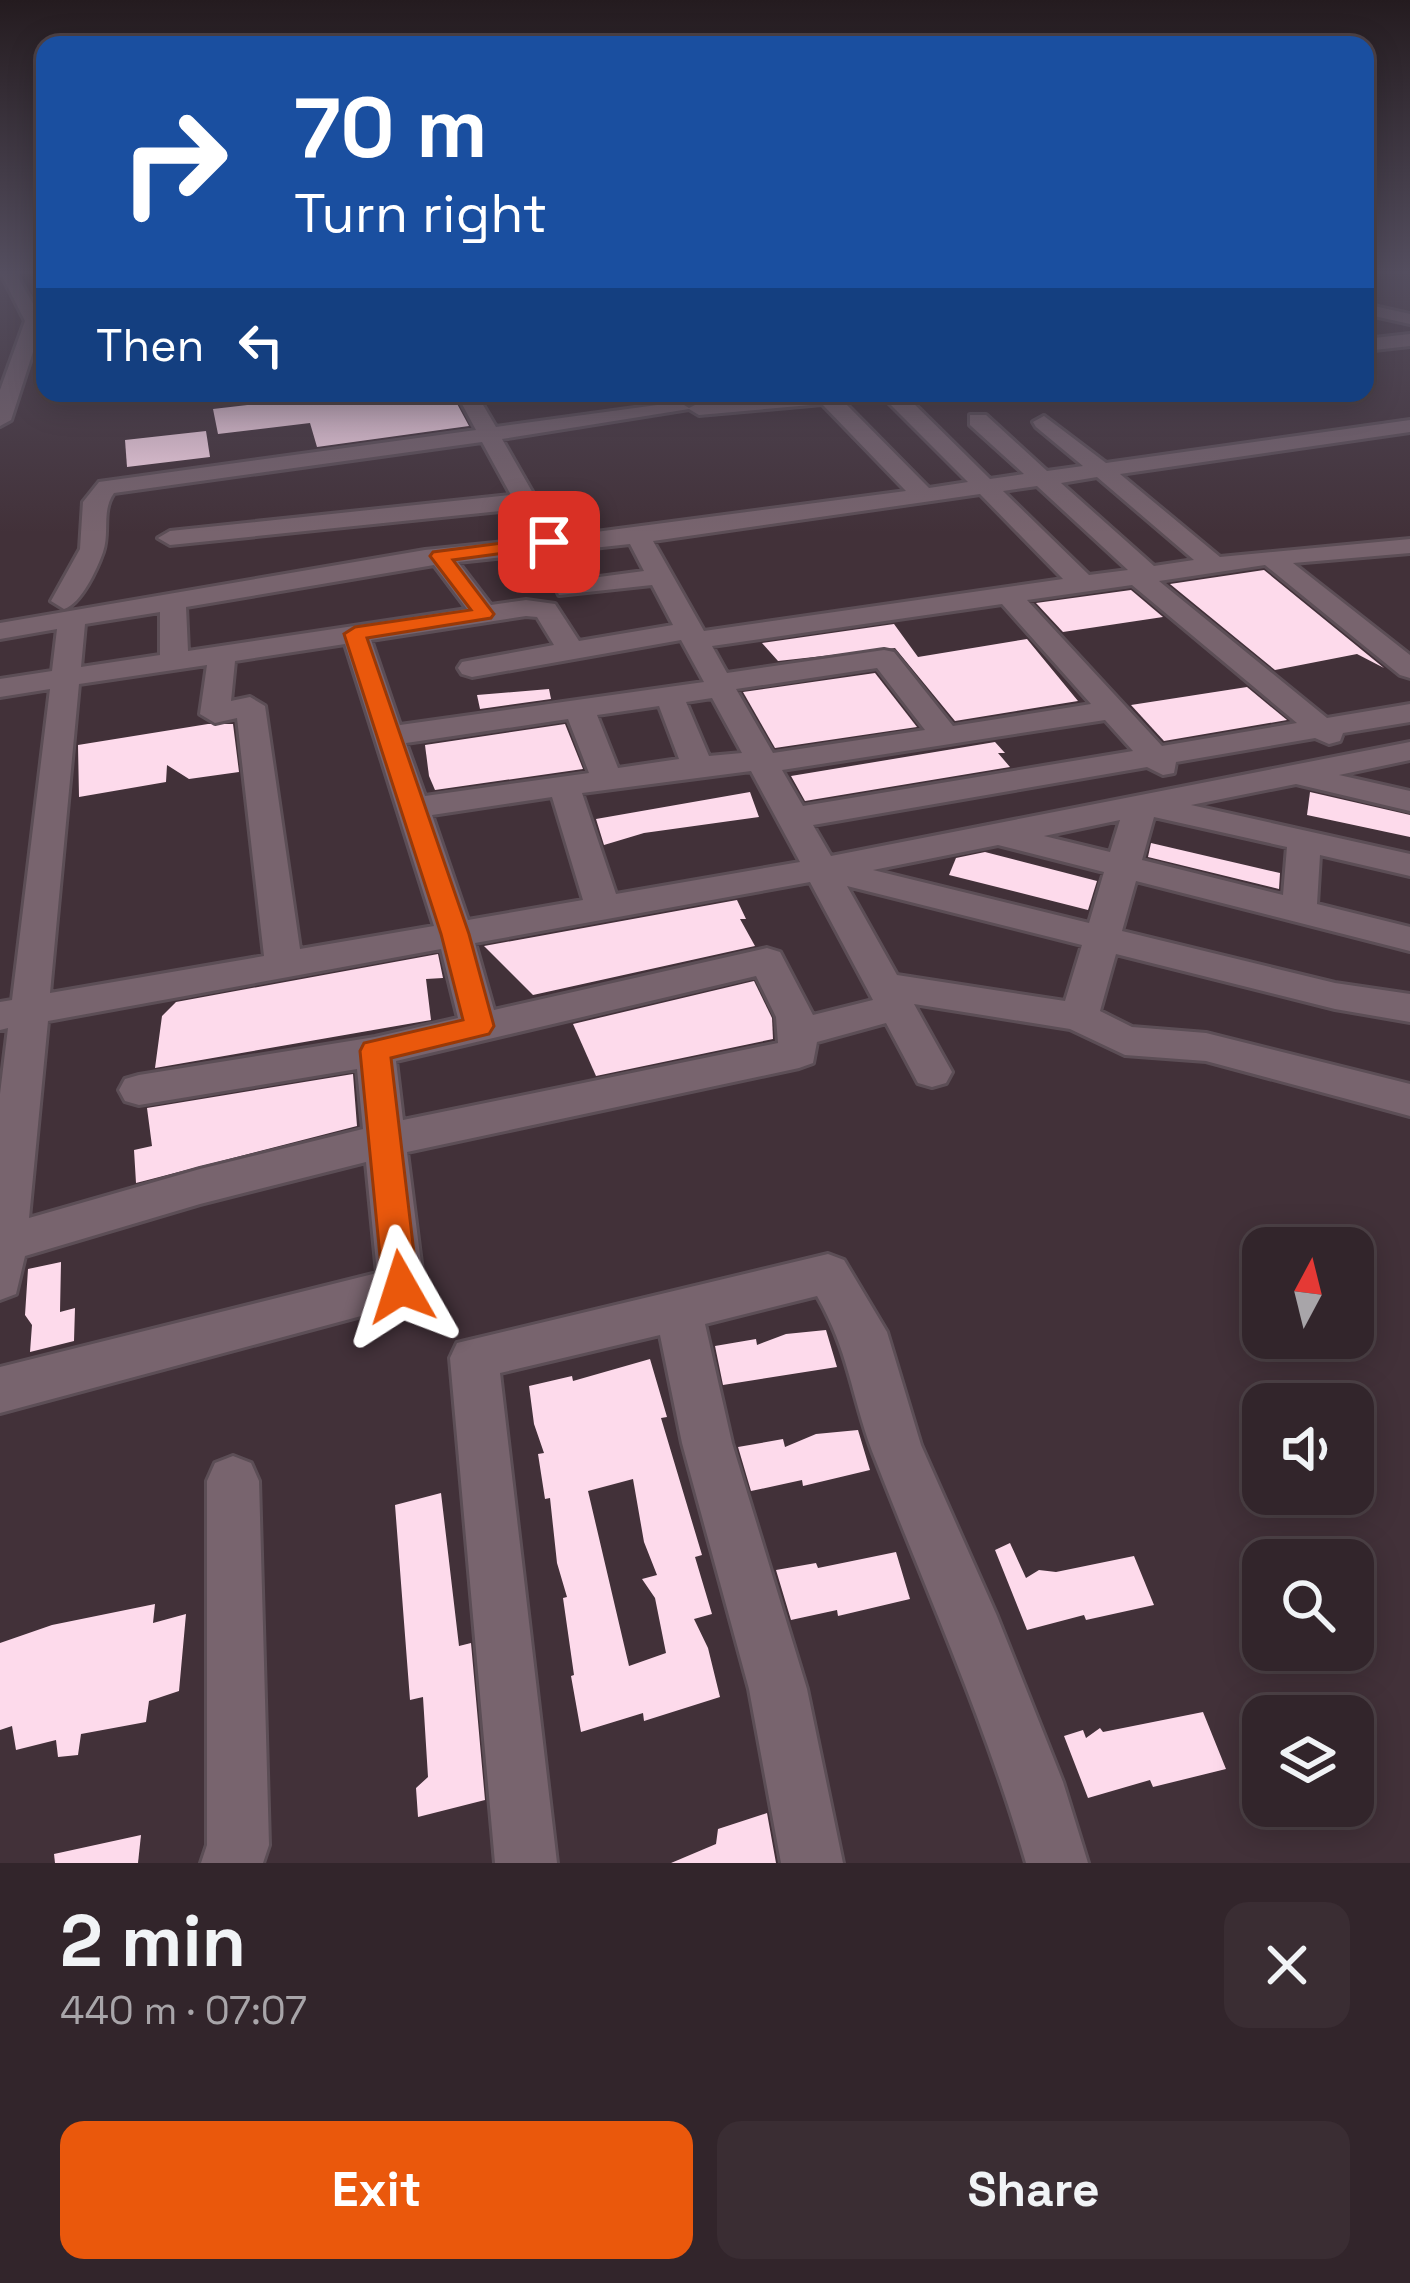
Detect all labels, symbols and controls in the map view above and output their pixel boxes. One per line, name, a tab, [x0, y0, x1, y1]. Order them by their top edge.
text: 70 m	[294, 74, 488, 182]
icon: right	[96, 84, 252, 240]
text: Turn right	[294, 179, 547, 248]
icon: left	[228, 312, 294, 378]
text: Then	[96, 317, 204, 374]
pin	[498, 491, 600, 593]
icon: arrive	[516, 509, 582, 575]
position arrow	[338, 1224, 464, 1350]
north arrow	[1242, 1227, 1374, 1359]
map controls	[1242, 1227, 1374, 1827]
button: sound	[1242, 1383, 1374, 1515]
button: search	[1242, 1539, 1374, 1671]
button: layers	[1242, 1695, 1374, 1827]
text: 2 min	[60, 1895, 246, 1987]
button: close	[1224, 1902, 1350, 2028]
text: 440 m · 07:07	[60, 1986, 307, 2035]
button: Exit	[60, 2121, 693, 2259]
button: Share	[717, 2121, 1350, 2259]

